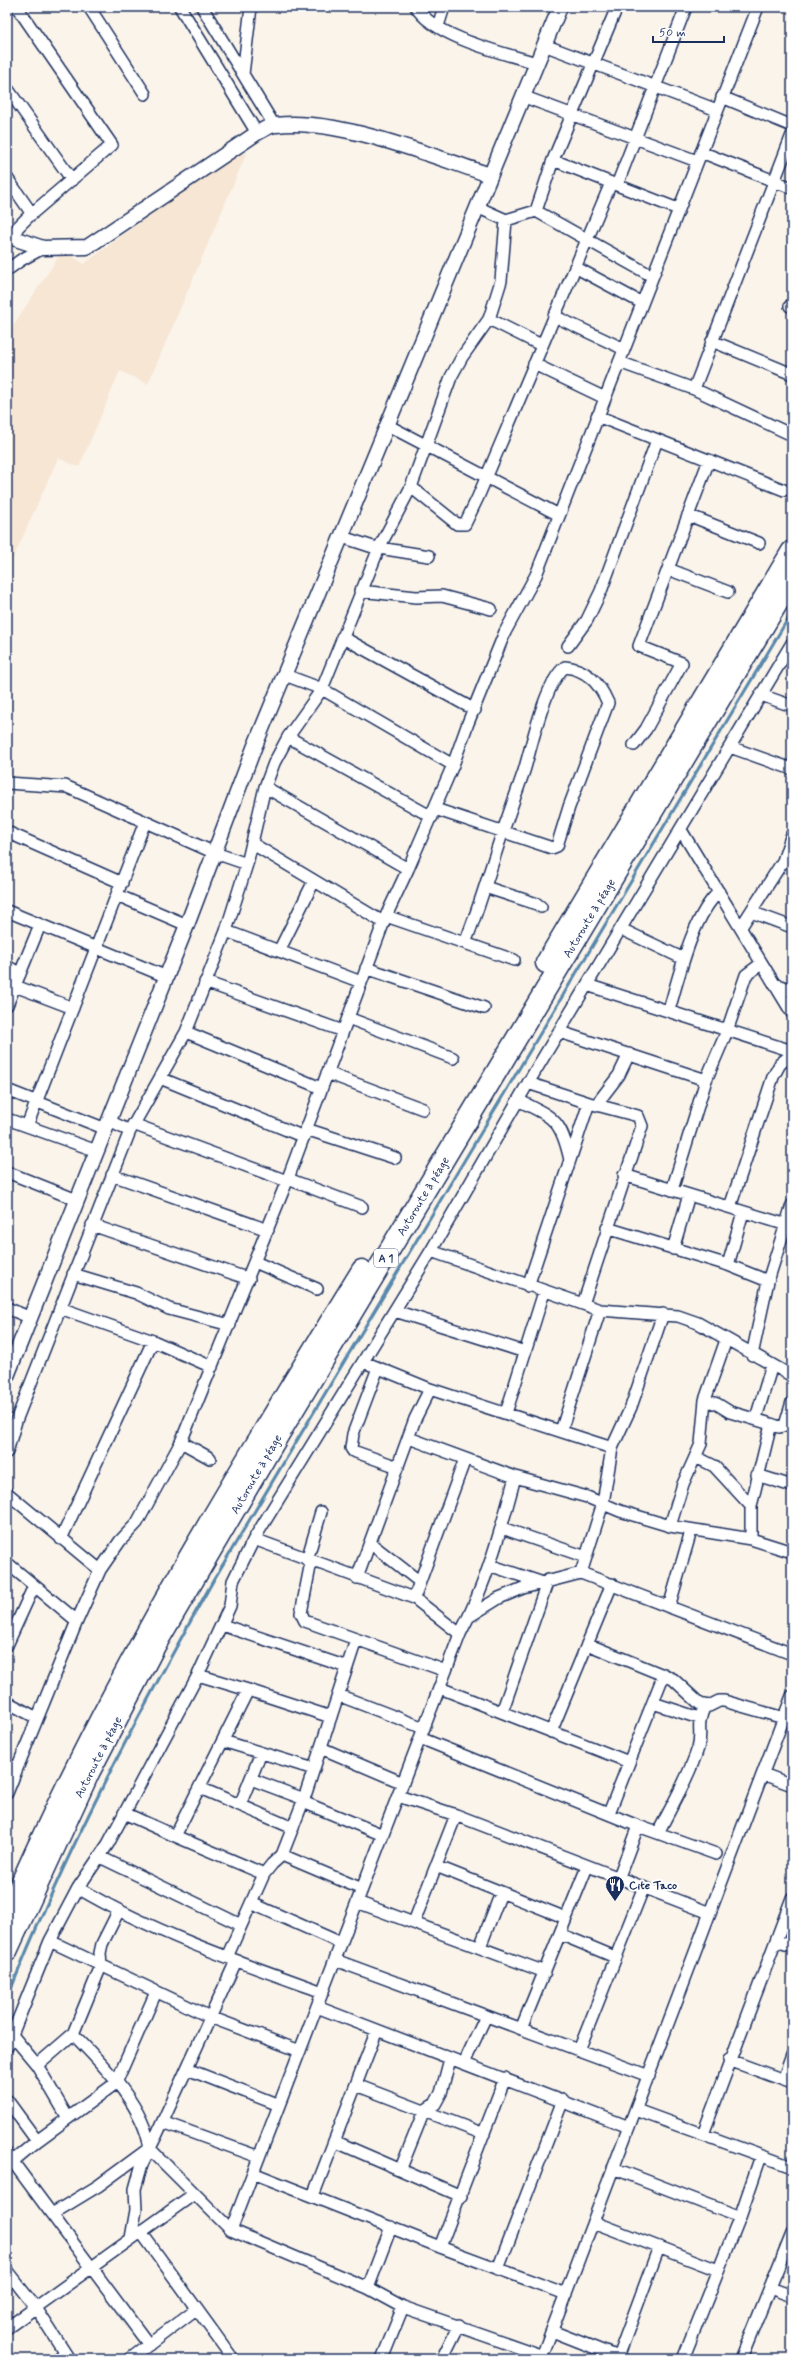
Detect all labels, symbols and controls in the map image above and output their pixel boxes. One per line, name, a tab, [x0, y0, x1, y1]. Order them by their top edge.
scale bar	[653, 18, 724, 44]
text: 50 m	[659, 25, 686, 41]
street label: Autoroute à péage	[560, 876, 620, 961]
street label: Autoroute à péage	[394, 1154, 454, 1239]
road number: A 1	[374, 1249, 398, 1267]
street label: Autoroute à péage	[228, 1432, 286, 1517]
street label: Autoroute à péage	[71, 1714, 126, 1801]
restaurant icon: Cite Taco	[604, 1874, 626, 1902]
place label: Cite Taco	[629, 1878, 677, 1894]

